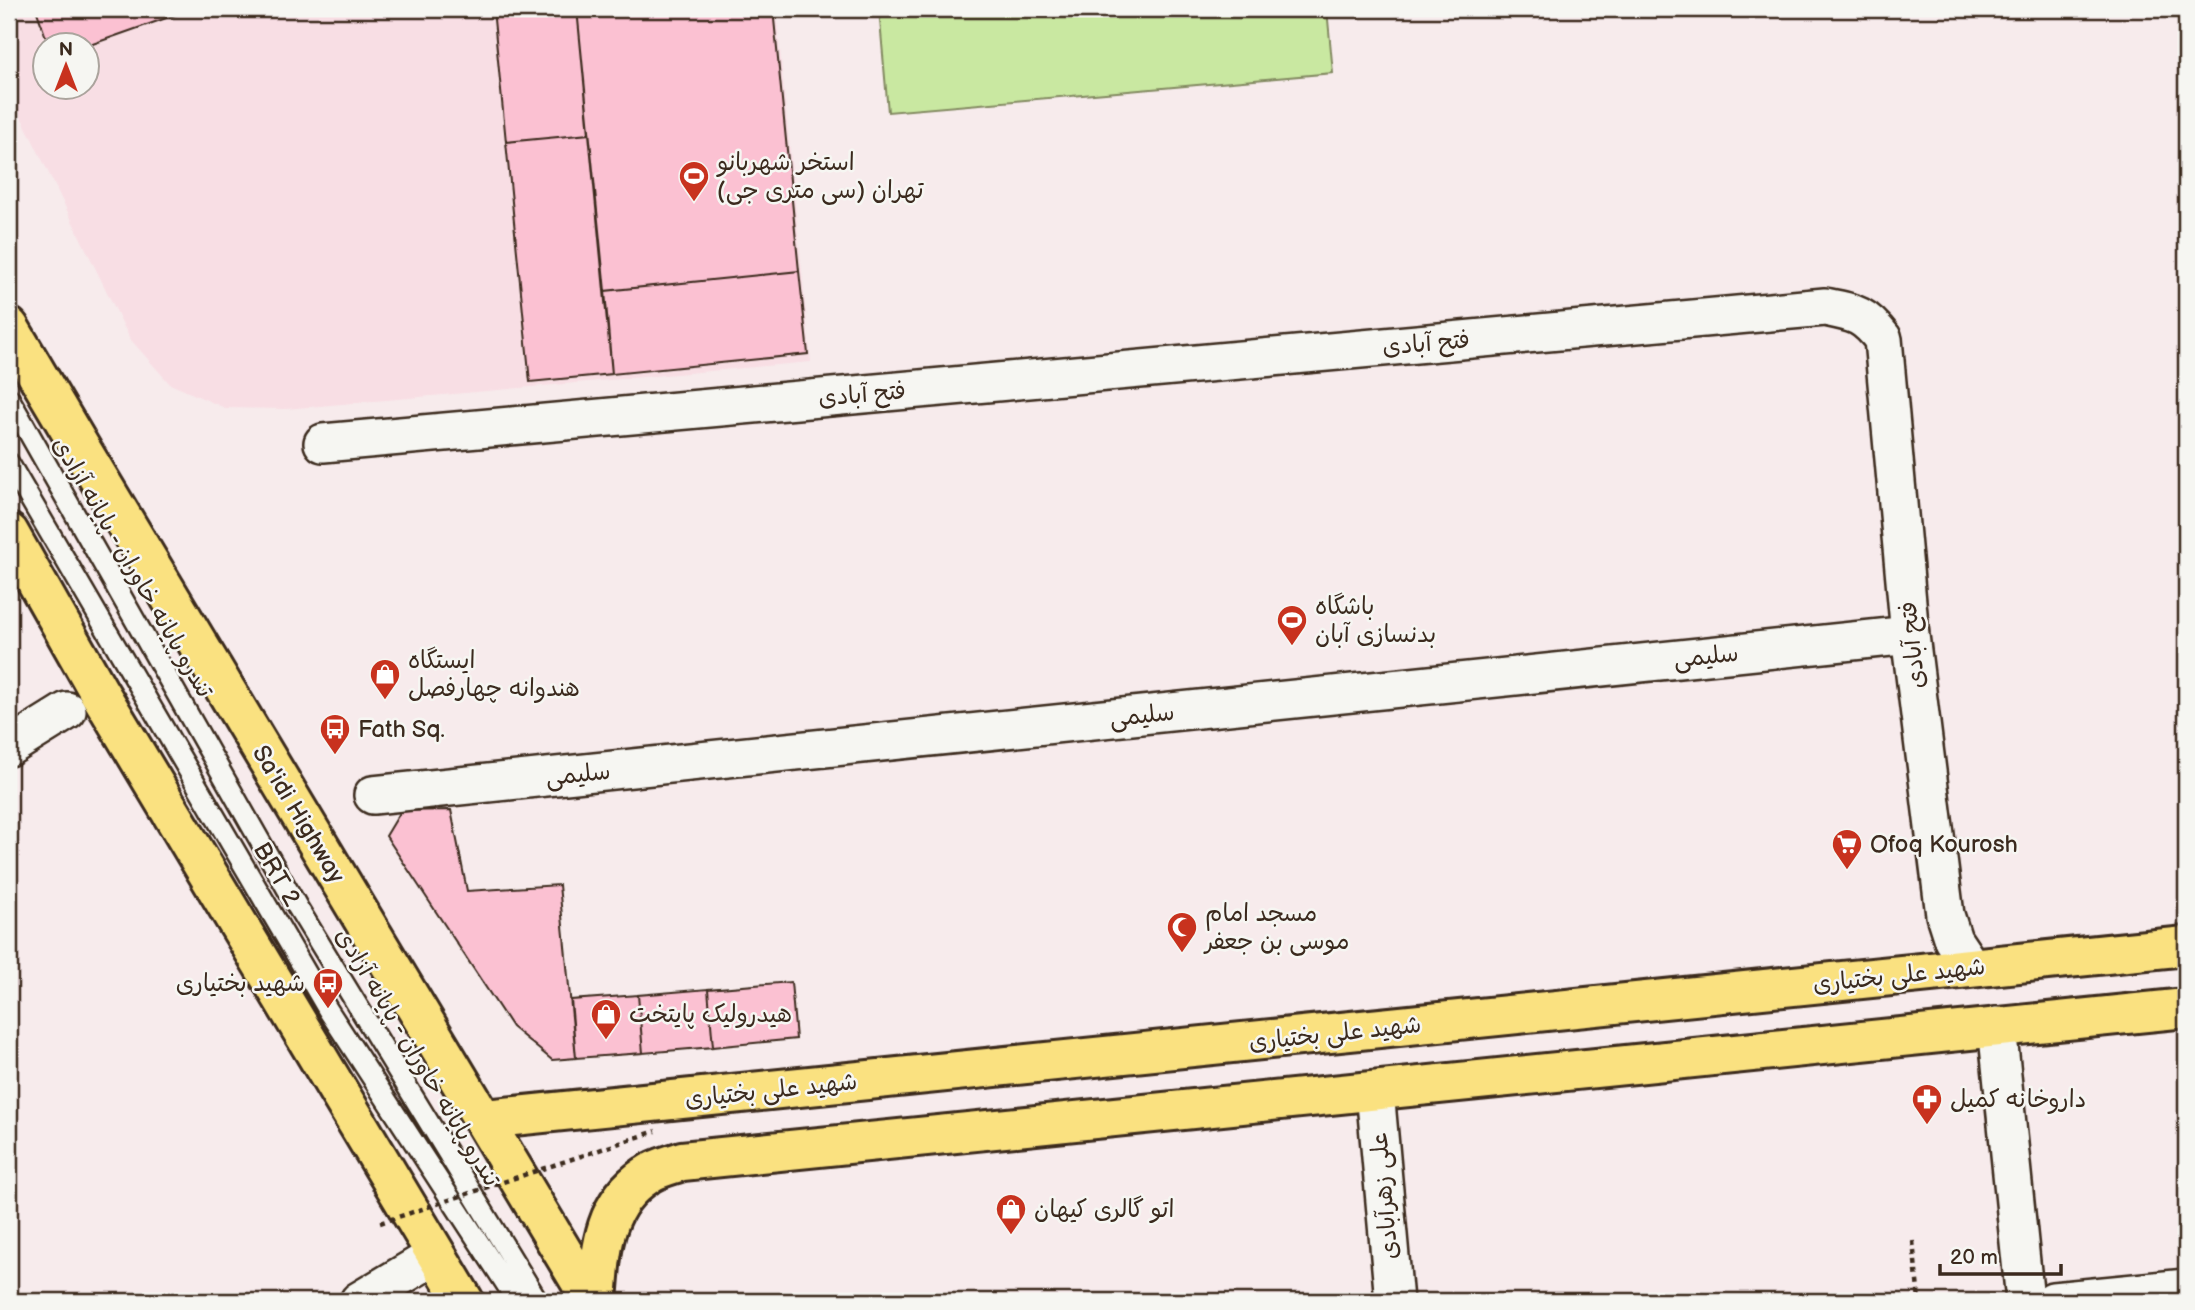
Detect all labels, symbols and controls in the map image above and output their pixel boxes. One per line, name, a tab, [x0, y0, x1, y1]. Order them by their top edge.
north arrow	[32, 32, 102, 102]
text: N	[59, 39, 73, 62]
place label: استخر شهربانو تهران (سی متری جی)	[716, 148, 925, 205]
sports icon: استخر شهربانو تهران (سی متری جی)	[677, 159, 711, 203]
street label: فتح آبادی	[1381, 325, 1471, 363]
street label: فتح آبادی	[817, 376, 907, 414]
street label: تندرو پایانه خاوران - پایانه آزادی	[46, 432, 220, 704]
place label: باشگاه بدنسازی آبان	[1315, 592, 1436, 649]
street label: فتح آبادی	[1893, 600, 1932, 690]
sports icon: باشگاه بدنسازی آبان	[1275, 603, 1309, 647]
street label: سلیمی	[1672, 639, 1740, 674]
place label: ایستگاه هندوانه چهارفصل	[408, 646, 580, 703]
shop icon: ایستگاه هندوانه چهارفصل	[368, 657, 402, 701]
street label: سلیمی	[1108, 698, 1176, 733]
bus stop icon: Fath Sq.	[318, 712, 352, 756]
place label: Fath Sq.	[358, 715, 445, 744]
street label: Sa'idi Highway	[246, 740, 351, 888]
street label: سلیمی	[544, 757, 612, 792]
supermarket icon: Ofoq Kourosh	[1830, 827, 1864, 871]
place label: Ofoq Kourosh	[1870, 830, 2018, 859]
street label: BRT 2	[247, 837, 306, 911]
place label: مسجد امام موسی بن جعفر	[1203, 899, 1349, 956]
mosque icon: مسجد امام موسی بن جعفر	[1165, 910, 1199, 954]
street label: تندرو پایانه خاوران - پایانه آزادی	[329, 923, 507, 1193]
street label: شهید علی بختیاری	[1811, 952, 1987, 999]
bus stop icon: شهید بختیاری	[311, 966, 345, 1010]
place label: شهید بختیاری	[176, 969, 305, 998]
shop icon: هیدرولیک پایتخت	[589, 997, 623, 1041]
place label: هیدرولیک پایتخت	[629, 1000, 792, 1029]
street label: شهید علی بختیاری	[1247, 1010, 1423, 1057]
street label: شهید علی بختیاری	[683, 1067, 859, 1114]
pharmacy icon: داروخانه کمیل	[1910, 1082, 1944, 1126]
place label: داروخانه کمیل	[1950, 1085, 2086, 1114]
street label: علی زهرآبادی	[1364, 1131, 1405, 1261]
shop icon: اتو گالری کیهان	[994, 1192, 1028, 1236]
place label: اتو گالری کیهان	[1034, 1195, 1174, 1224]
scale bar	[1940, 1233, 2060, 1277]
text: 20 m	[1950, 1245, 1998, 1270]

